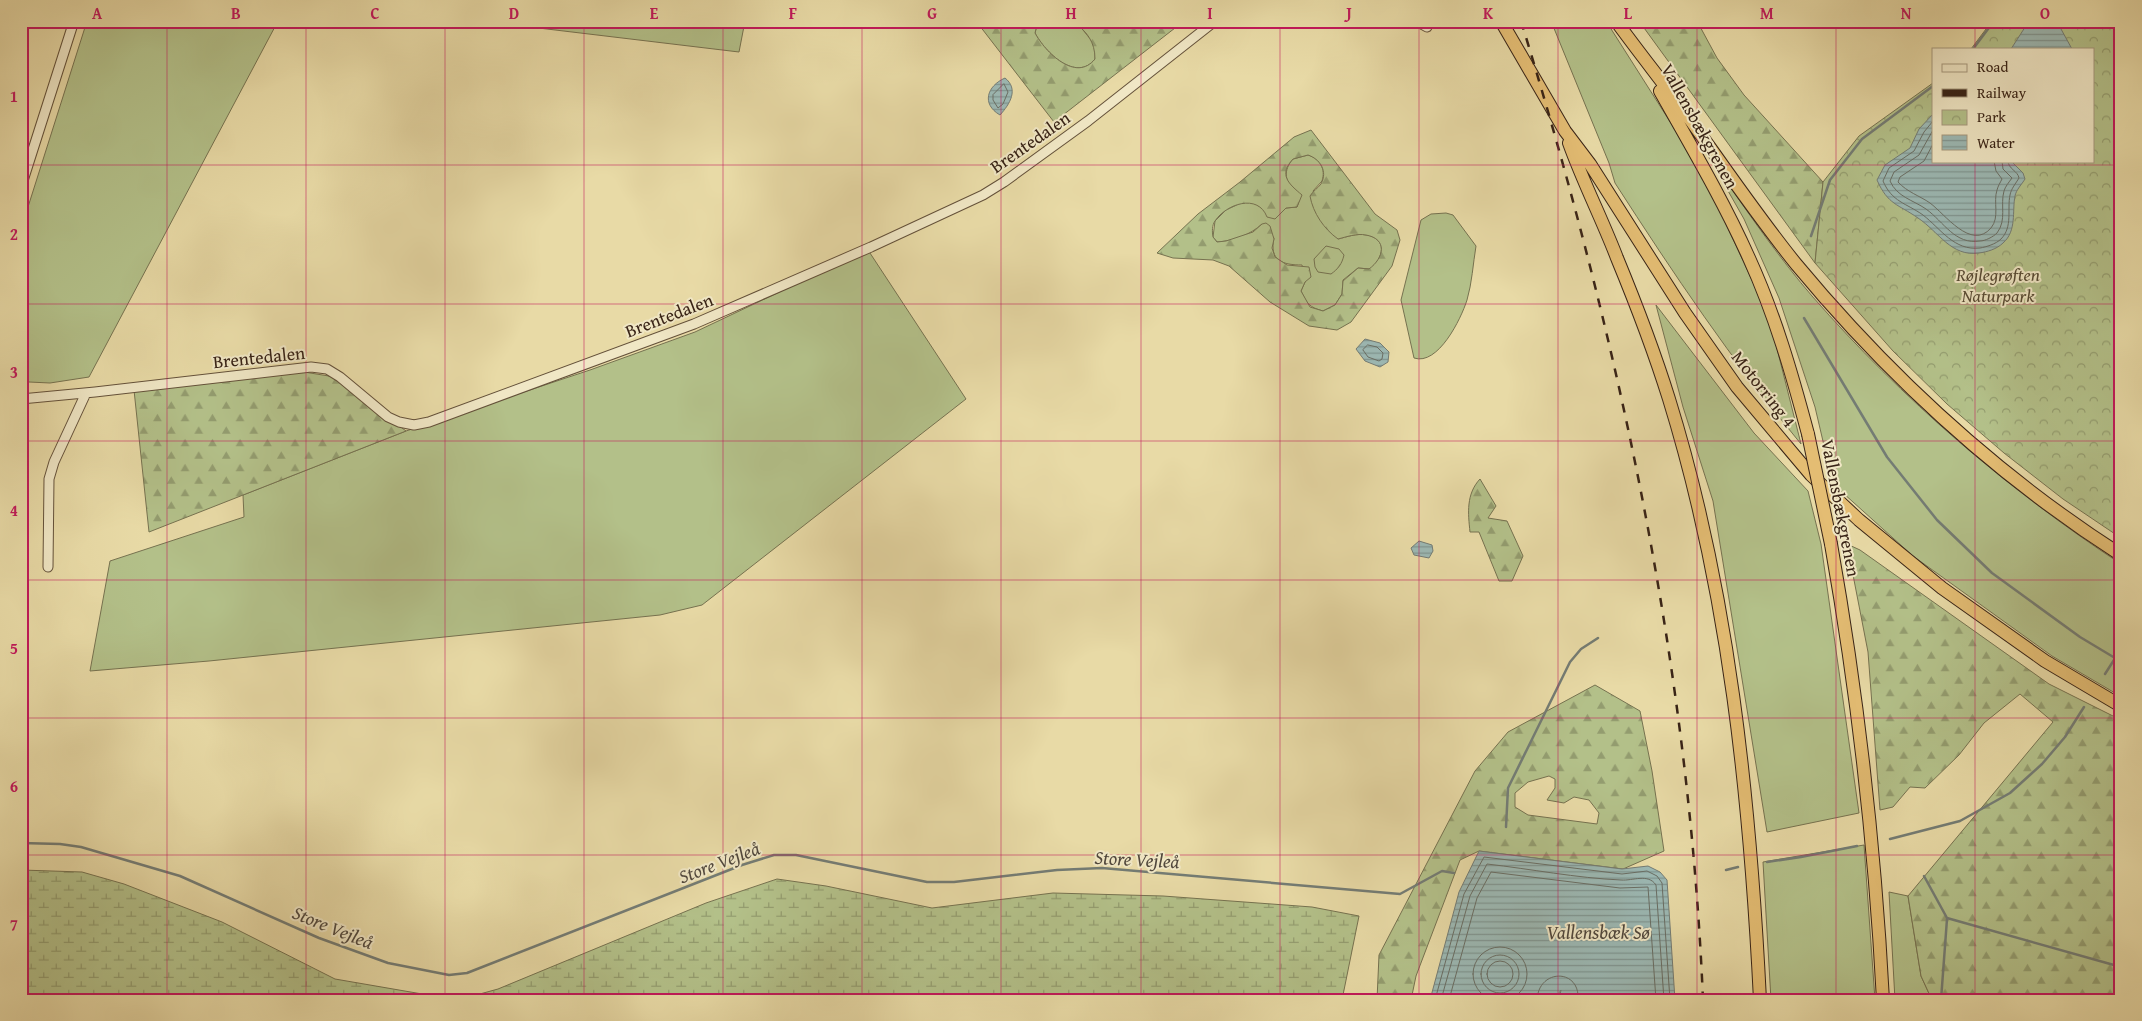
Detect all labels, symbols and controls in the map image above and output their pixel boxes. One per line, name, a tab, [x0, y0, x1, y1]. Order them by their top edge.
text: A	[92, 1, 103, 25]
text: B	[231, 1, 241, 25]
text: C	[370, 1, 380, 25]
text: D	[509, 1, 519, 25]
text: E	[650, 1, 659, 25]
text: F	[789, 1, 797, 25]
text: G	[927, 1, 937, 25]
text: H	[1065, 1, 1077, 25]
text: I	[1207, 1, 1213, 25]
text: J	[1343, 1, 1352, 25]
text: K	[1483, 1, 1494, 25]
text: L	[1624, 1, 1633, 25]
text: M	[1760, 1, 1774, 25]
text: N	[1901, 1, 1912, 25]
text: O	[2040, 1, 2050, 25]
legend	[1932, 48, 2094, 162]
text: Road	[1977, 56, 2008, 77]
street label: Vallensbækgrenen	[1654, 58, 1746, 194]
text: Railway	[1977, 82, 2027, 103]
text: 1	[10, 84, 18, 108]
street label: Brentedalen	[984, 104, 1076, 180]
text: Park	[1977, 106, 2006, 127]
text: Water	[1977, 132, 2015, 153]
text: 2	[10, 222, 18, 246]
park label: Røjlegrøften Naturpark	[1955, 261, 2040, 309]
street label: Brentedalen	[621, 286, 717, 344]
street label: Brentedalen	[212, 339, 306, 375]
street label: Motorring 4	[1725, 345, 1803, 433]
text: 3	[10, 360, 18, 384]
street label: Vallensbækgrenen	[1814, 437, 1868, 579]
text: 4	[10, 498, 18, 522]
text: 5	[10, 636, 18, 660]
text: 6	[10, 774, 18, 798]
water label: Store Vejleå	[674, 834, 764, 890]
water label: Store Vejleå	[1094, 843, 1180, 875]
water label: Store Vejleå	[288, 898, 378, 956]
text: 7	[10, 912, 18, 936]
water label: Vallensbæk Sø	[1546, 918, 1650, 946]

